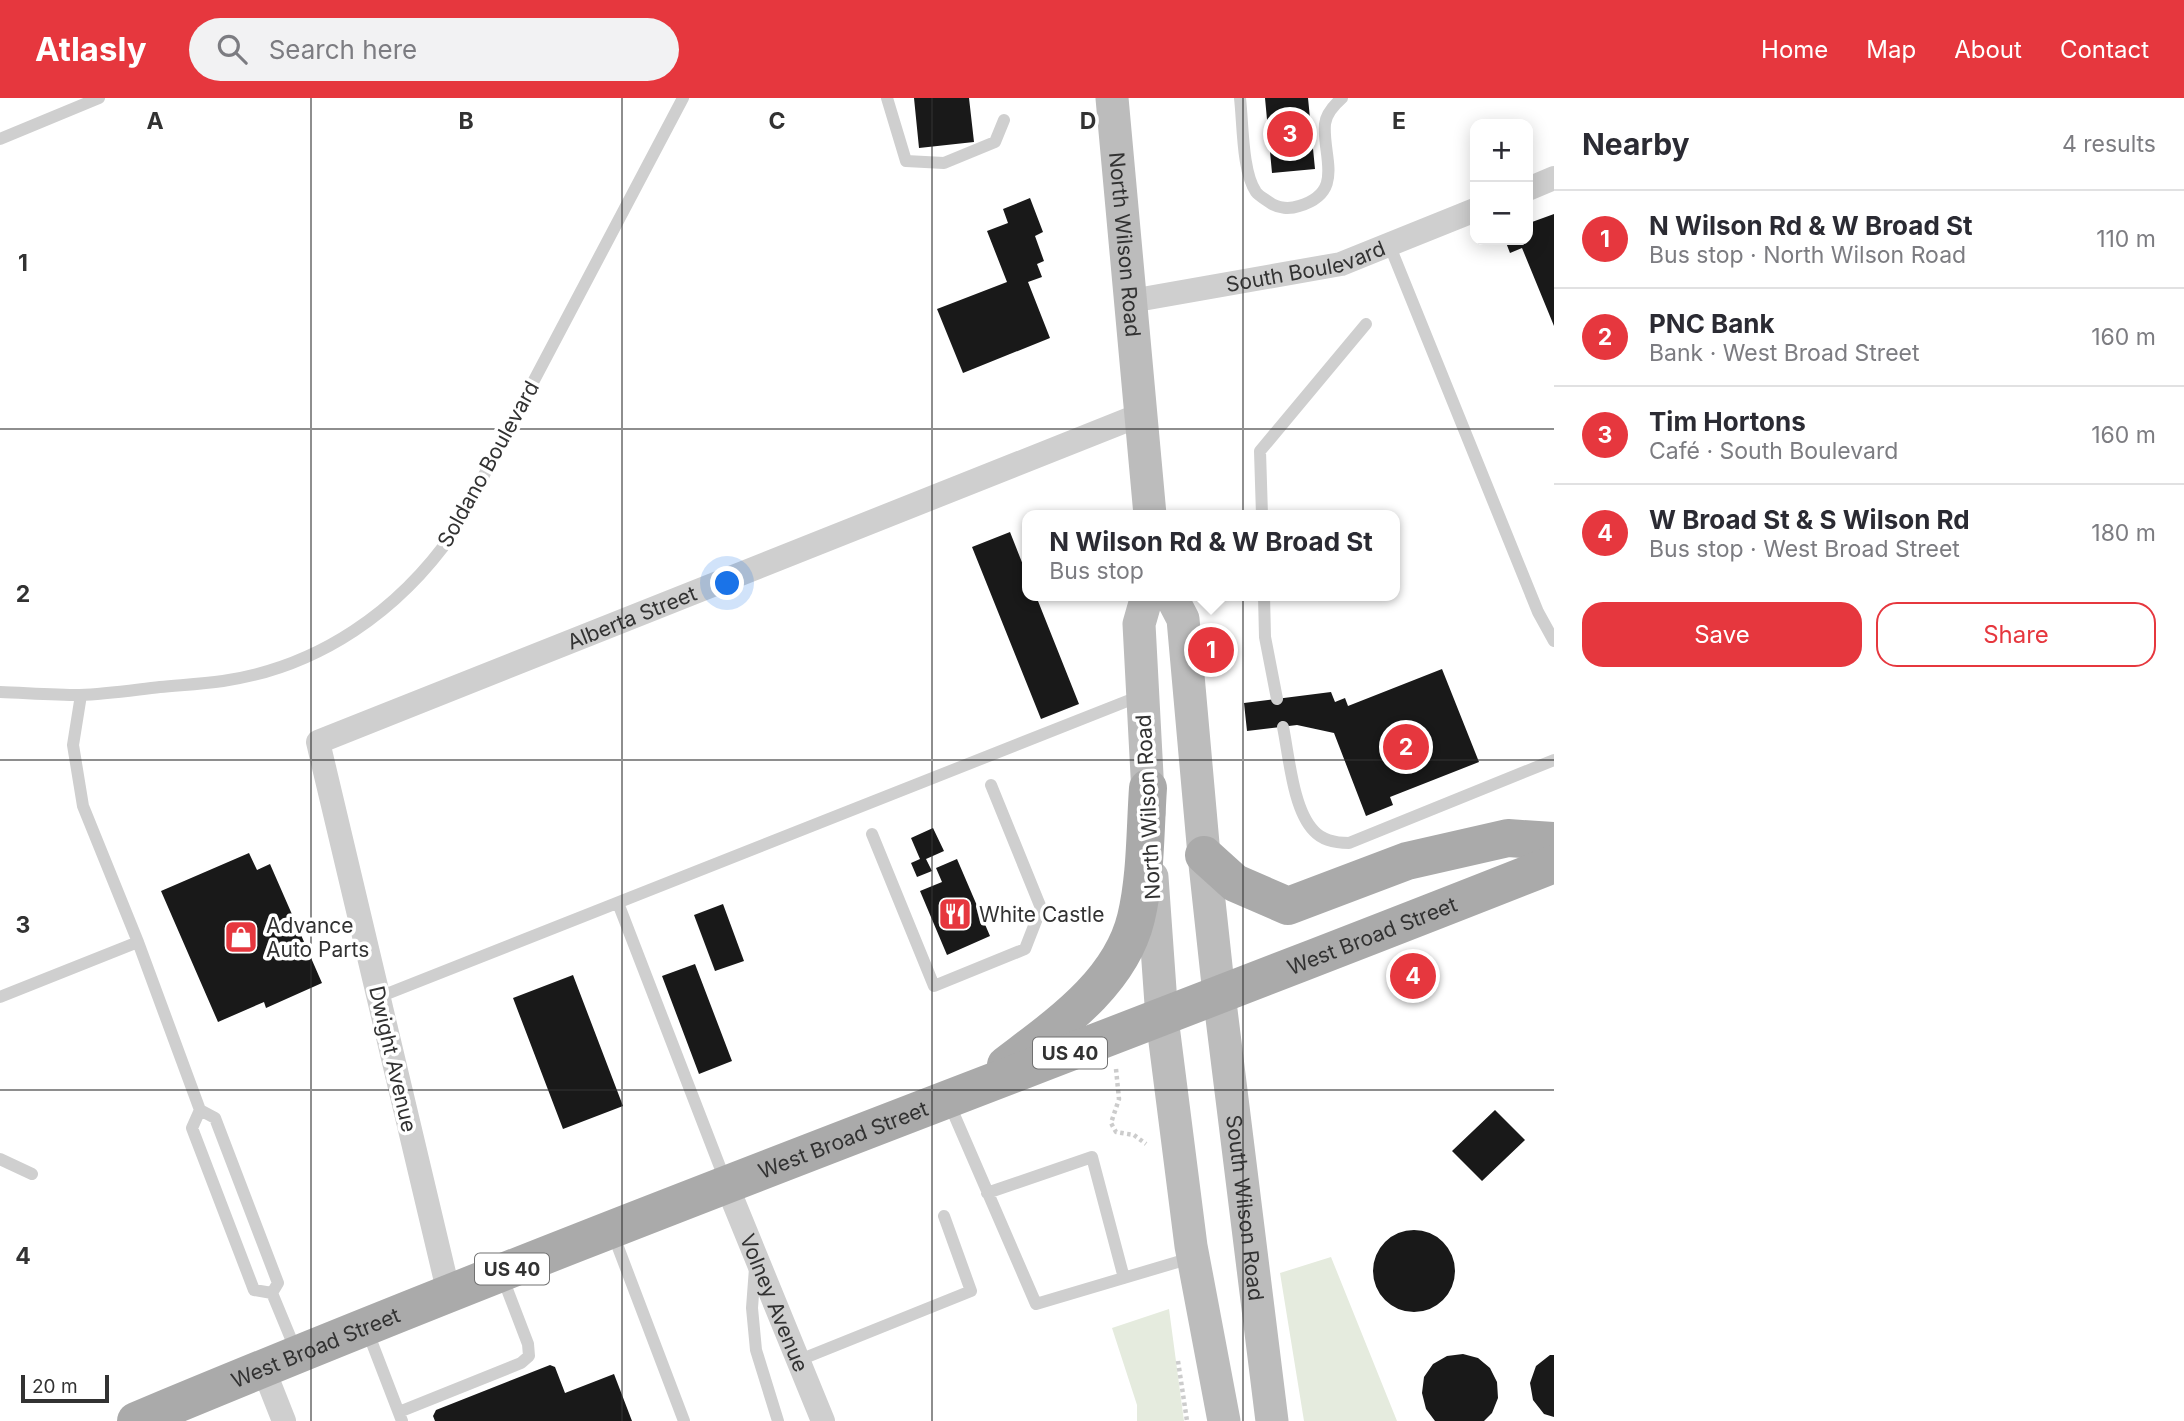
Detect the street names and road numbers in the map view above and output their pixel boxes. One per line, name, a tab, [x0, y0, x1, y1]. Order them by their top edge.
street label: North Wilson Road	[1104, 151, 1146, 338]
street label: South Boulevard	[1224, 235, 1389, 297]
street label: Soldano Boulevard	[432, 376, 544, 552]
street label: Alberta Street	[564, 580, 700, 654]
street label: North Wilson Road	[1131, 714, 1165, 900]
street label: West Broad Street	[1284, 891, 1460, 980]
street label: Dwight Avenue	[364, 983, 422, 1135]
road number: US 40	[1033, 1037, 1107, 1068]
street label: West Broad Street	[755, 1095, 931, 1184]
street label: South Wilson Road	[1222, 1113, 1269, 1302]
street label: Volney Avenue	[735, 1230, 814, 1375]
road number: US 40	[475, 1254, 549, 1284]
street label: West Broad Street	[227, 1302, 404, 1393]

